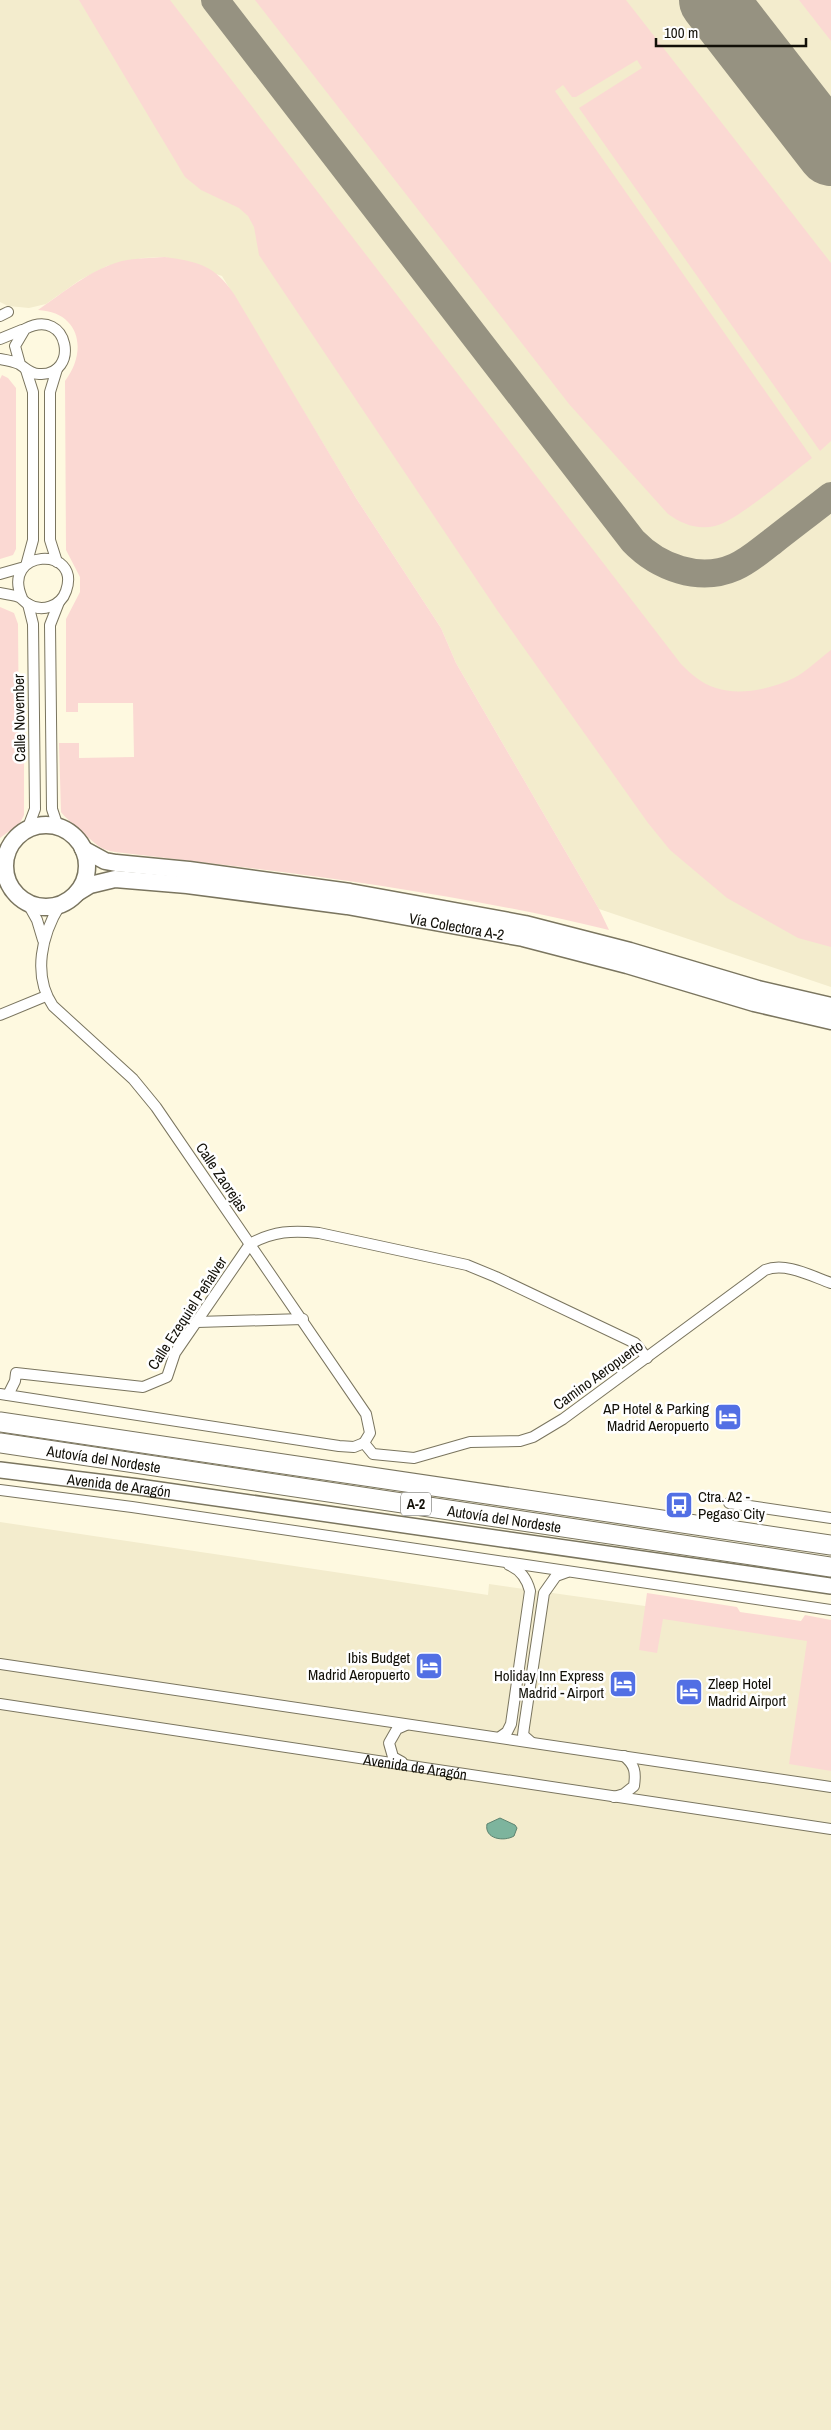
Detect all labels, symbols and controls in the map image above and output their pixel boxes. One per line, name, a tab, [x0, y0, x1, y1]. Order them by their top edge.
scale bar	[656, 15, 806, 47]
text: 100 m	[664, 22, 698, 43]
street label: Calle November	[8, 674, 30, 762]
street label: Vía Colectora A-2	[407, 907, 506, 945]
street label: Calle Zaorejas	[191, 1138, 253, 1216]
street label: Calle Ezequiel Peñalver	[142, 1252, 232, 1374]
street label: Camino Aeropuerto	[549, 1335, 647, 1415]
place label: AP Hotel & Parking Madrid Aeropuerto	[602, 1398, 709, 1436]
hotel icon: AP Hotel & Parking Madrid Aeropuerto	[713, 1402, 743, 1432]
street label: Autovía del Nordeste	[44, 1439, 162, 1477]
street label: Avenida de Aragón	[65, 1468, 172, 1502]
place label: Ctra. A2 - Pegaso City	[698, 1486, 766, 1524]
bus stop icon: Ctra. A2 - Pegaso City	[664, 1490, 694, 1520]
road number: A-2	[401, 1492, 431, 1516]
street label: Autovía del Nordeste	[445, 1499, 563, 1537]
place label: Ibis Budget Madrid Aeropuerto	[308, 1647, 411, 1685]
hotel icon: Ibis Budget Madrid Aeropuerto	[414, 1651, 444, 1681]
place label: Holiday Inn Express Madrid - Airport	[494, 1665, 605, 1703]
hotel icon: Holiday Inn Express Madrid - Airport	[608, 1669, 638, 1699]
place label: Zleep Hotel Madrid Airport	[708, 1673, 787, 1711]
hotel icon: Zleep Hotel Madrid Airport	[674, 1677, 704, 1707]
street label: Avenida de Aragón	[361, 1748, 469, 1785]

